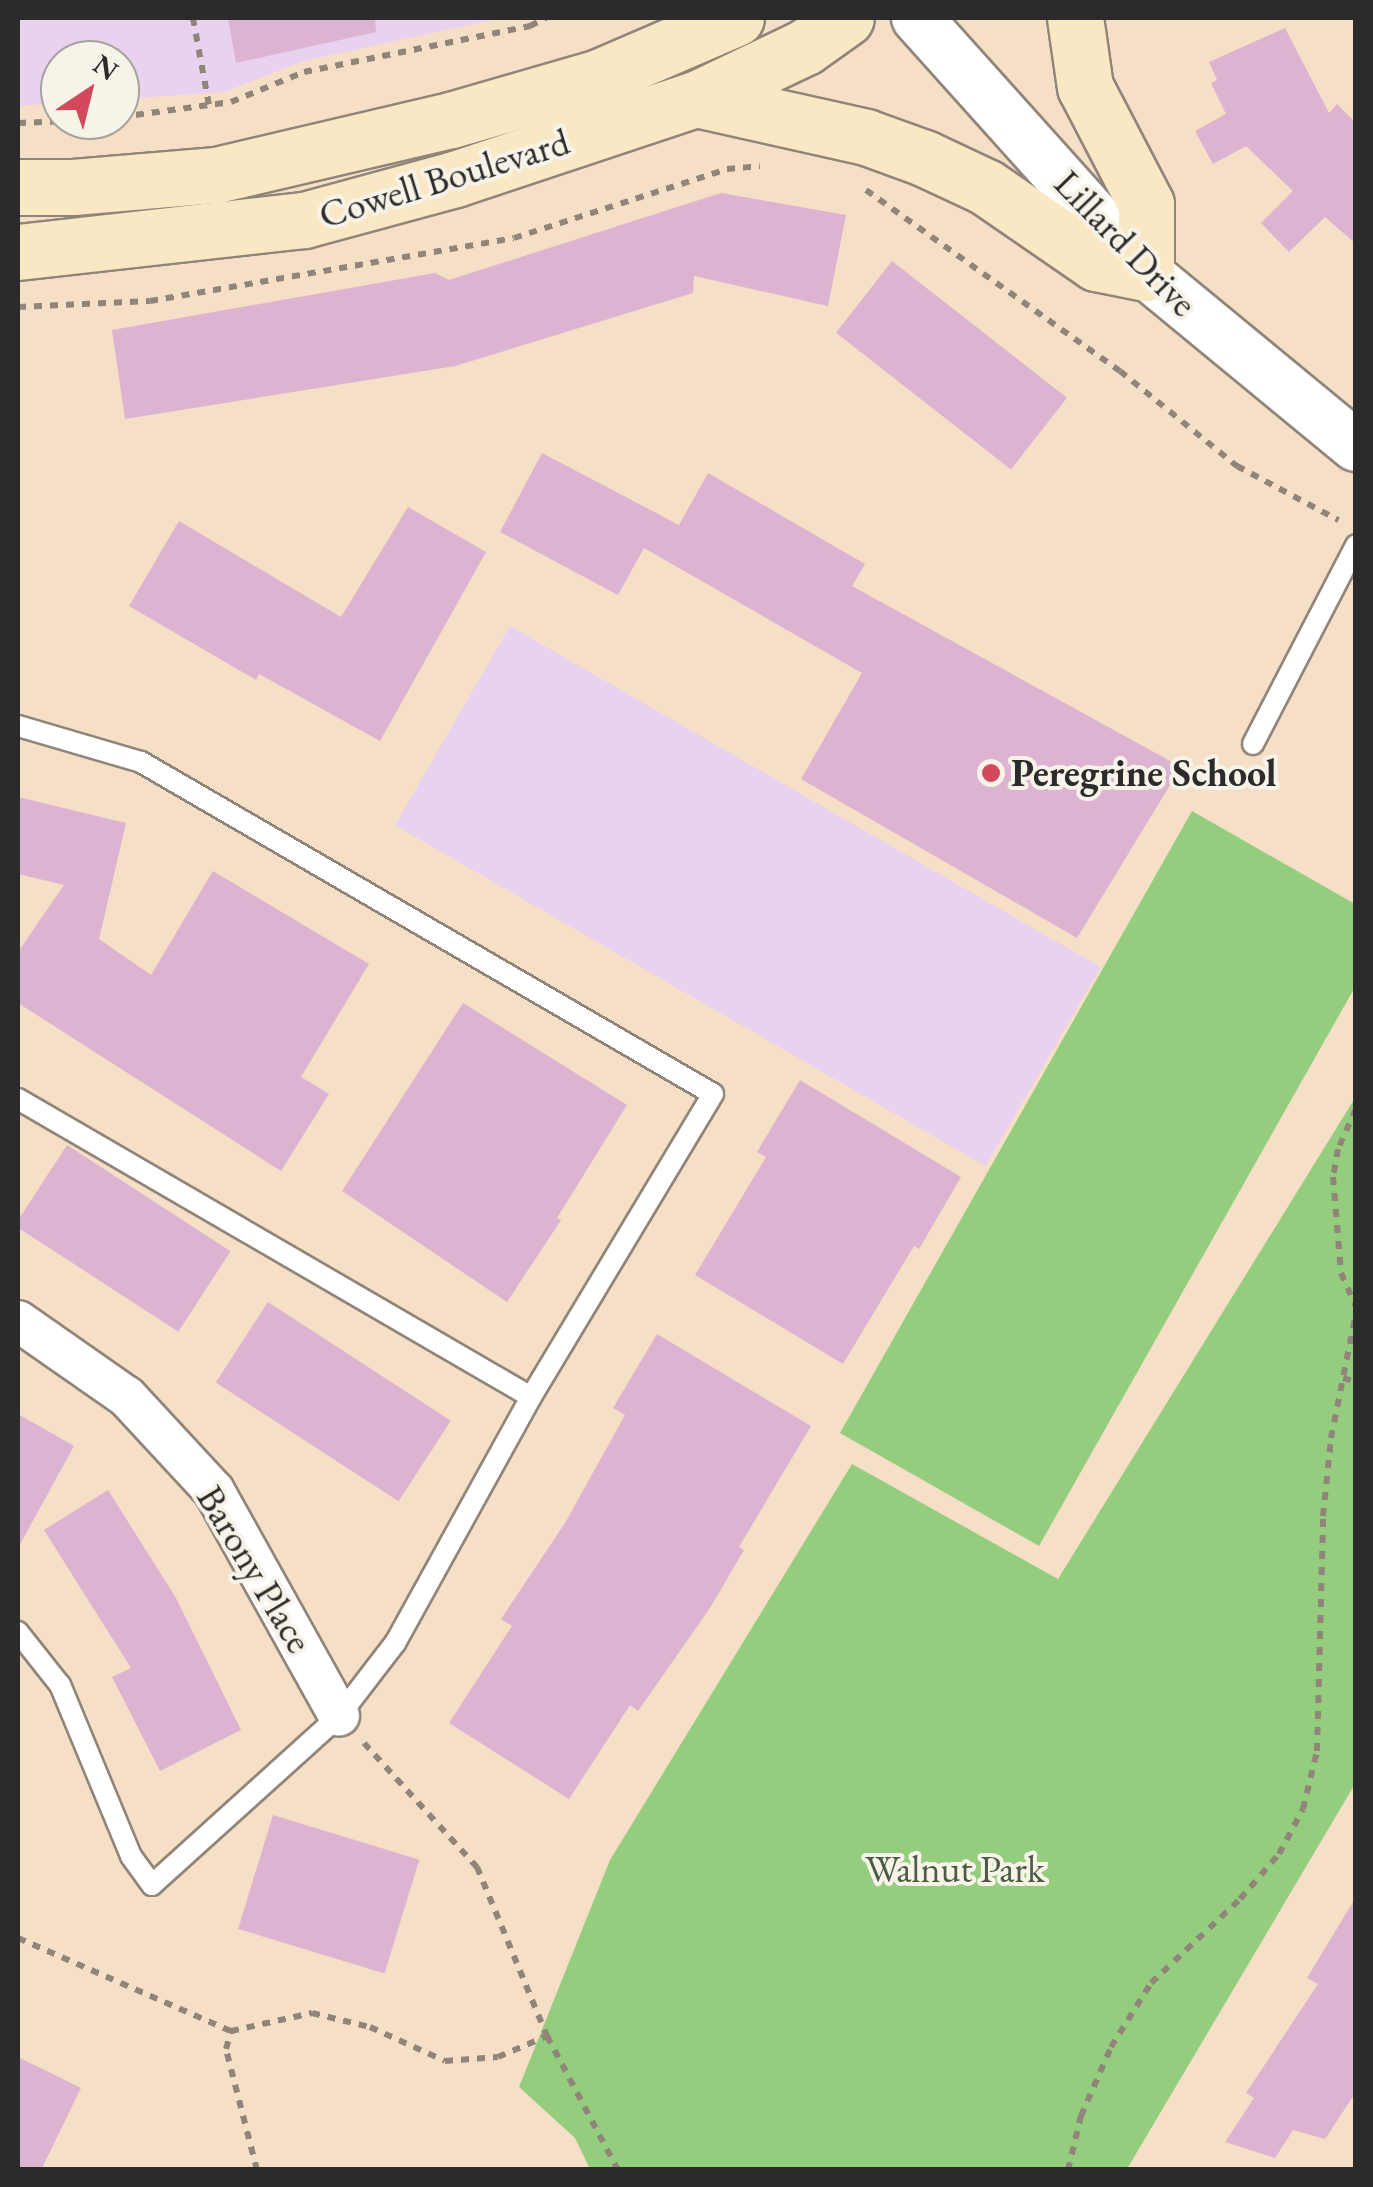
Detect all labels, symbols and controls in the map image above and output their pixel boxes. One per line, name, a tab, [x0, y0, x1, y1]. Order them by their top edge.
north arrow	[40, 40, 140, 140]
text: N	[86, 46, 126, 88]
street label: Cowell Boulevard	[313, 118, 575, 238]
street label: Lillard Drive	[1045, 160, 1207, 326]
place label: Peregrine School	[1011, 750, 1276, 796]
marker: Peregrine School	[980, 762, 1002, 784]
street label: Barony Place	[187, 1477, 323, 1661]
park label: Walnut Park	[865, 1846, 1045, 1892]

